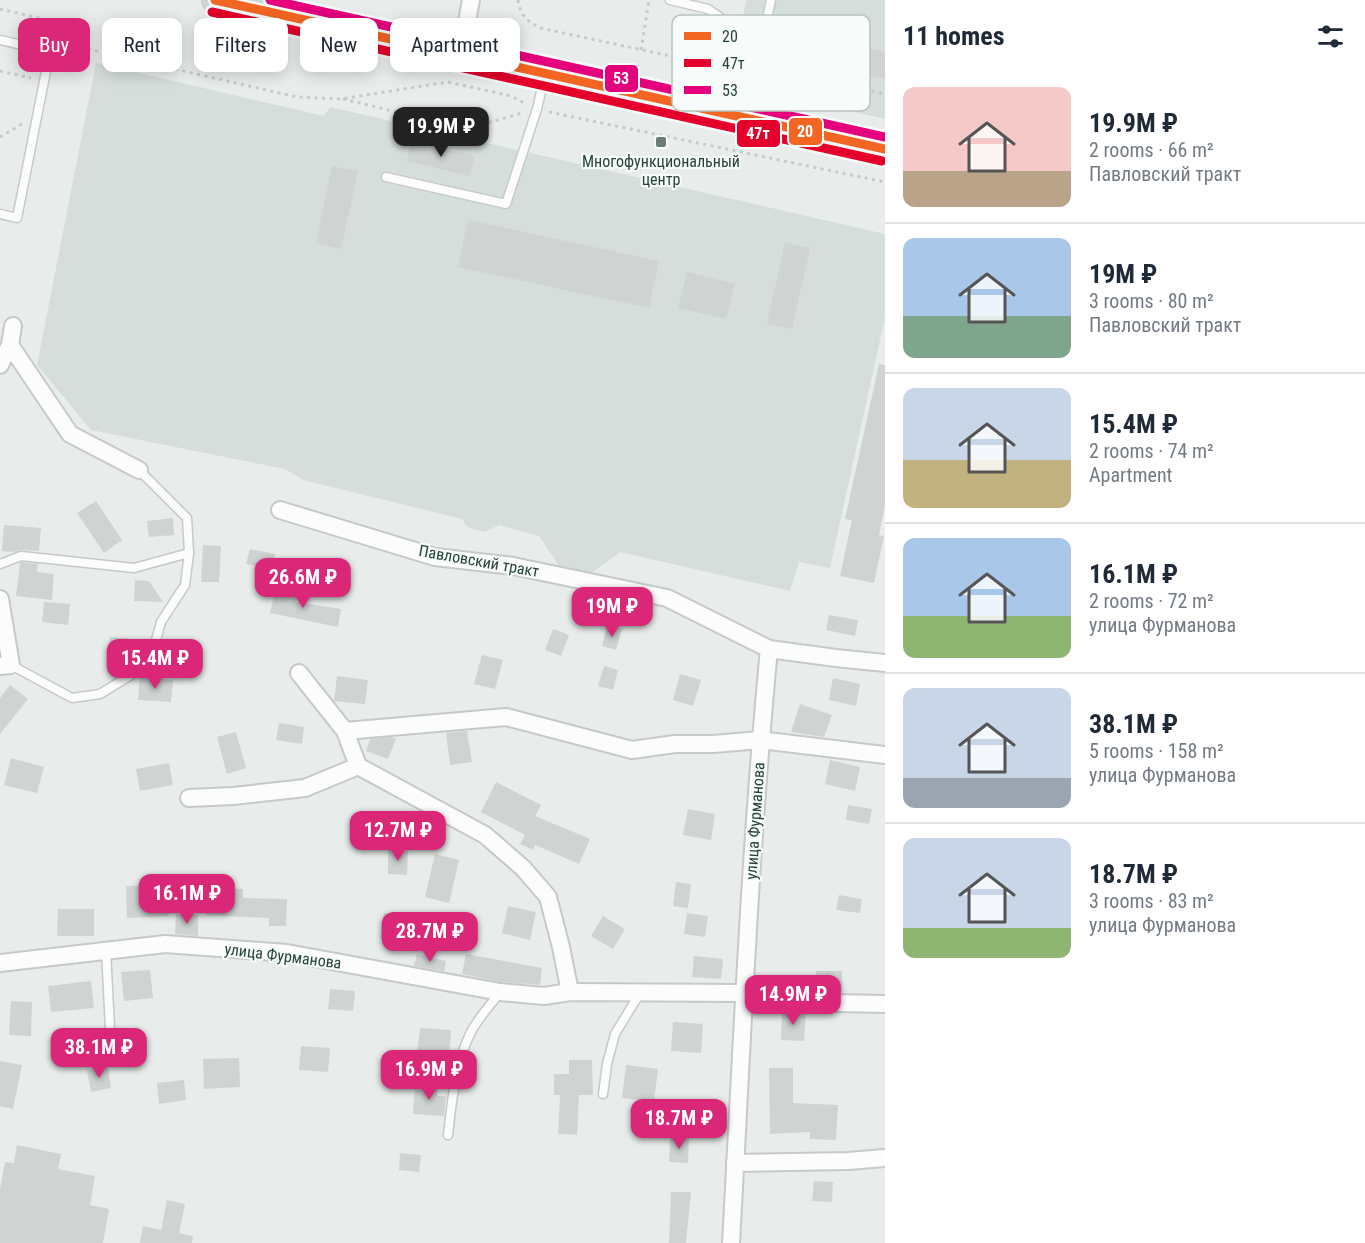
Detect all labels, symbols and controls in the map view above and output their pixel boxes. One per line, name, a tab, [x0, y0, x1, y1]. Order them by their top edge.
legend	[672, 15, 870, 111]
chip: Buy	[18, 18, 90, 72]
chip: Rent	[102, 18, 182, 72]
chip: Filters	[194, 18, 288, 72]
chip: New	[300, 18, 378, 72]
chip: Apartment	[390, 18, 520, 72]
icon: filters	[1314, 20, 1347, 53]
text: 11 homes	[903, 21, 1005, 51]
text: 20	[722, 27, 738, 46]
text: 47т	[722, 54, 745, 73]
line badge: 53	[604, 64, 639, 93]
text: 53	[613, 69, 629, 88]
text: 53	[722, 81, 738, 100]
pin: 19.9M ₽	[386, 107, 496, 158]
text: 19.9M ₽	[1089, 108, 1178, 138]
icon: home	[951, 111, 1023, 183]
text: 19.9M ₽	[407, 114, 475, 138]
line badge: 20	[788, 117, 823, 146]
line badge: 47т	[736, 119, 781, 148]
text: 20	[797, 122, 813, 141]
text: 47т	[746, 124, 770, 143]
marker: Многофункциональный центр	[654, 135, 668, 149]
text: 2 rooms · 66 m²	[1089, 138, 1214, 162]
place label: Многофункциональный центр	[582, 152, 740, 189]
text: Павловский тракт	[1089, 162, 1241, 186]
text: 19M ₽	[1089, 259, 1157, 289]
icon: home	[951, 262, 1023, 334]
text: 3 rooms · 80 m²	[1089, 289, 1214, 313]
text: Павловский тракт	[1089, 313, 1241, 337]
text: 15.4M ₽	[1089, 409, 1178, 439]
icon: home	[951, 412, 1023, 484]
text: 2 rooms · 74 m²	[1089, 439, 1214, 463]
text: Apartment	[1089, 463, 1173, 487]
street label: Павловский тракт	[417, 541, 541, 581]
pin: 26.6M ₽	[248, 558, 358, 609]
text: 16.1M ₽	[1089, 559, 1178, 589]
icon: home	[951, 562, 1023, 634]
text: 26.6M ₽	[269, 565, 337, 589]
pin: 19M ₽	[570, 587, 654, 638]
text: 2 rooms · 72 m²	[1089, 589, 1214, 613]
text: 19M ₽	[586, 594, 638, 618]
text: улица Фурманова	[1089, 613, 1236, 637]
pin: 15.4M ₽	[100, 639, 210, 690]
text: 15.4M ₽	[121, 646, 189, 670]
text: 38.1M ₽	[1089, 709, 1178, 739]
icon: home	[951, 712, 1023, 784]
text: 5 rooms · 158 m²	[1089, 739, 1224, 763]
street label: улица Фурманова	[741, 762, 769, 880]
text: улица Фурманова	[1089, 763, 1236, 787]
pin: 12.7M ₽	[343, 811, 453, 862]
text: 12.7M ₽	[364, 818, 432, 842]
text: 18.7M ₽	[1089, 859, 1178, 889]
icon: home	[951, 862, 1023, 934]
pin: 16.1M ₽	[132, 874, 242, 925]
text: 16.1M ₽	[153, 881, 221, 905]
text: 3 rooms · 83 m²	[1089, 889, 1214, 913]
pin: 28.7M ₽	[375, 912, 485, 963]
text: улица Фурманова	[1089, 913, 1236, 937]
text: 28.7M ₽	[396, 919, 464, 943]
street label: улица Фурманова	[223, 939, 343, 973]
pin: 14.9M ₽	[738, 975, 848, 1026]
text: 14.9M ₽	[759, 982, 827, 1006]
pin: 38.1M ₽	[44, 1028, 154, 1079]
text: 38.1M ₽	[65, 1035, 133, 1059]
pin: 16.9M ₽	[374, 1050, 484, 1101]
text: 16.9M ₽	[395, 1057, 463, 1081]
pin: 18.7M ₽	[624, 1099, 734, 1150]
text: 18.7M ₽	[645, 1106, 713, 1130]

